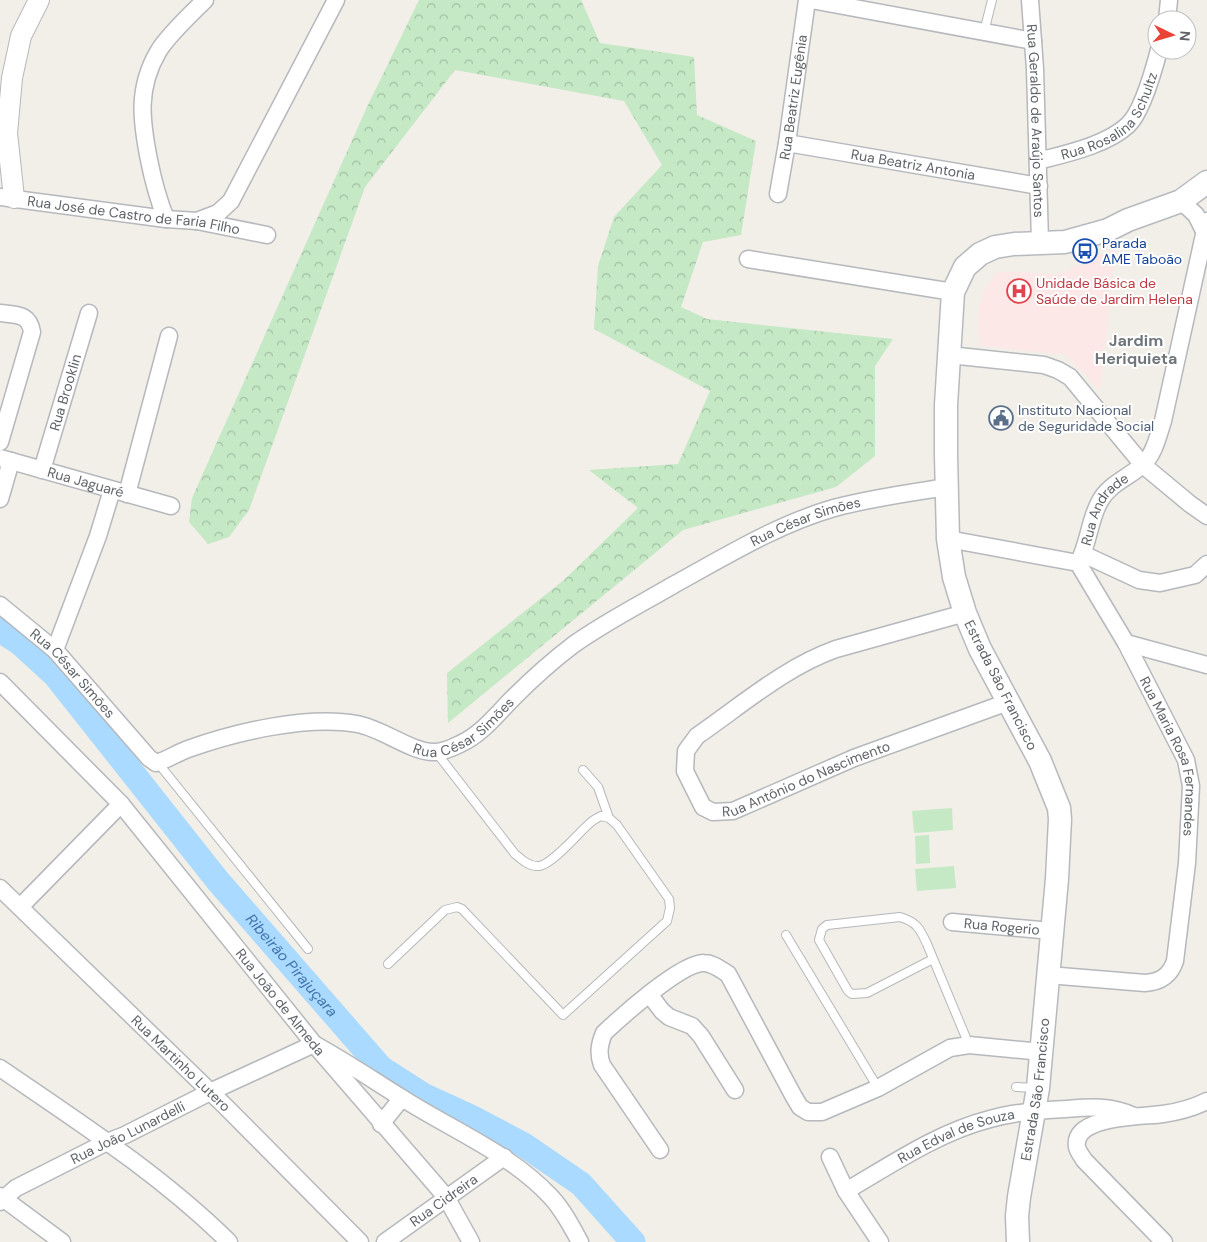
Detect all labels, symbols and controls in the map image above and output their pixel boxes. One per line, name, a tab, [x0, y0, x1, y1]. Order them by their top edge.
north arrow	[1147, 10, 1197, 60]
street label: Rua Geraldo de Araújo Santos	[1023, 24, 1048, 218]
text: N	[1176, 30, 1194, 42]
street label: Rua Beatriz Eugênia	[775, 33, 811, 161]
street label: Rua Rosalina Schultz	[1059, 70, 1161, 164]
street label: Rua Beatriz Antonia	[850, 145, 977, 184]
street label: Rua José de Castro de Faria Filho	[26, 192, 242, 238]
place label: Parada AME Taboão	[1102, 234, 1182, 268]
bus stop icon: Parada AME Taboão	[1072, 238, 1098, 264]
place label: Unidade Básica de Saúde de Jardim Helena	[1036, 274, 1193, 308]
hospital icon: Unidade Básica de Saúde de Jardim Helena	[1006, 278, 1032, 304]
district label: Jardim Heriquieta	[1095, 330, 1177, 369]
street label: Rua Brooklin	[45, 352, 85, 433]
place label: Instituto Nacional de Seguridade Social	[1018, 401, 1154, 435]
public building icon: Instituto Nacional de Seguridade Social	[988, 405, 1014, 431]
street label: Rua Jaguaré	[45, 463, 126, 501]
street label: Rua Andrade	[1077, 469, 1132, 548]
street label: Rua César Simões	[747, 493, 862, 550]
street label: Estrada São Francisco	[960, 617, 1042, 753]
street label: Rua César Simões	[27, 624, 119, 722]
street label: Rua Maria Rosa Fernandes	[1136, 673, 1200, 837]
street label: Rua César Simões	[411, 693, 518, 761]
street label: Rua Antônio do Nascimento	[722, 737, 893, 821]
water label: Ribeirão Pirajuçara	[241, 910, 342, 1021]
street label: Rua Rogerio	[963, 914, 1040, 939]
street label: Rua João de Almeda	[232, 945, 329, 1059]
street label: Rua Martinho Lutero	[128, 1011, 234, 1115]
street label: Estrada São Francisco	[1016, 1017, 1053, 1162]
street label: Rua João Lunardelli	[67, 1097, 188, 1168]
street label: Rua Edval de Souza	[894, 1105, 1016, 1167]
street label: Rua Cidreira	[406, 1170, 481, 1230]

